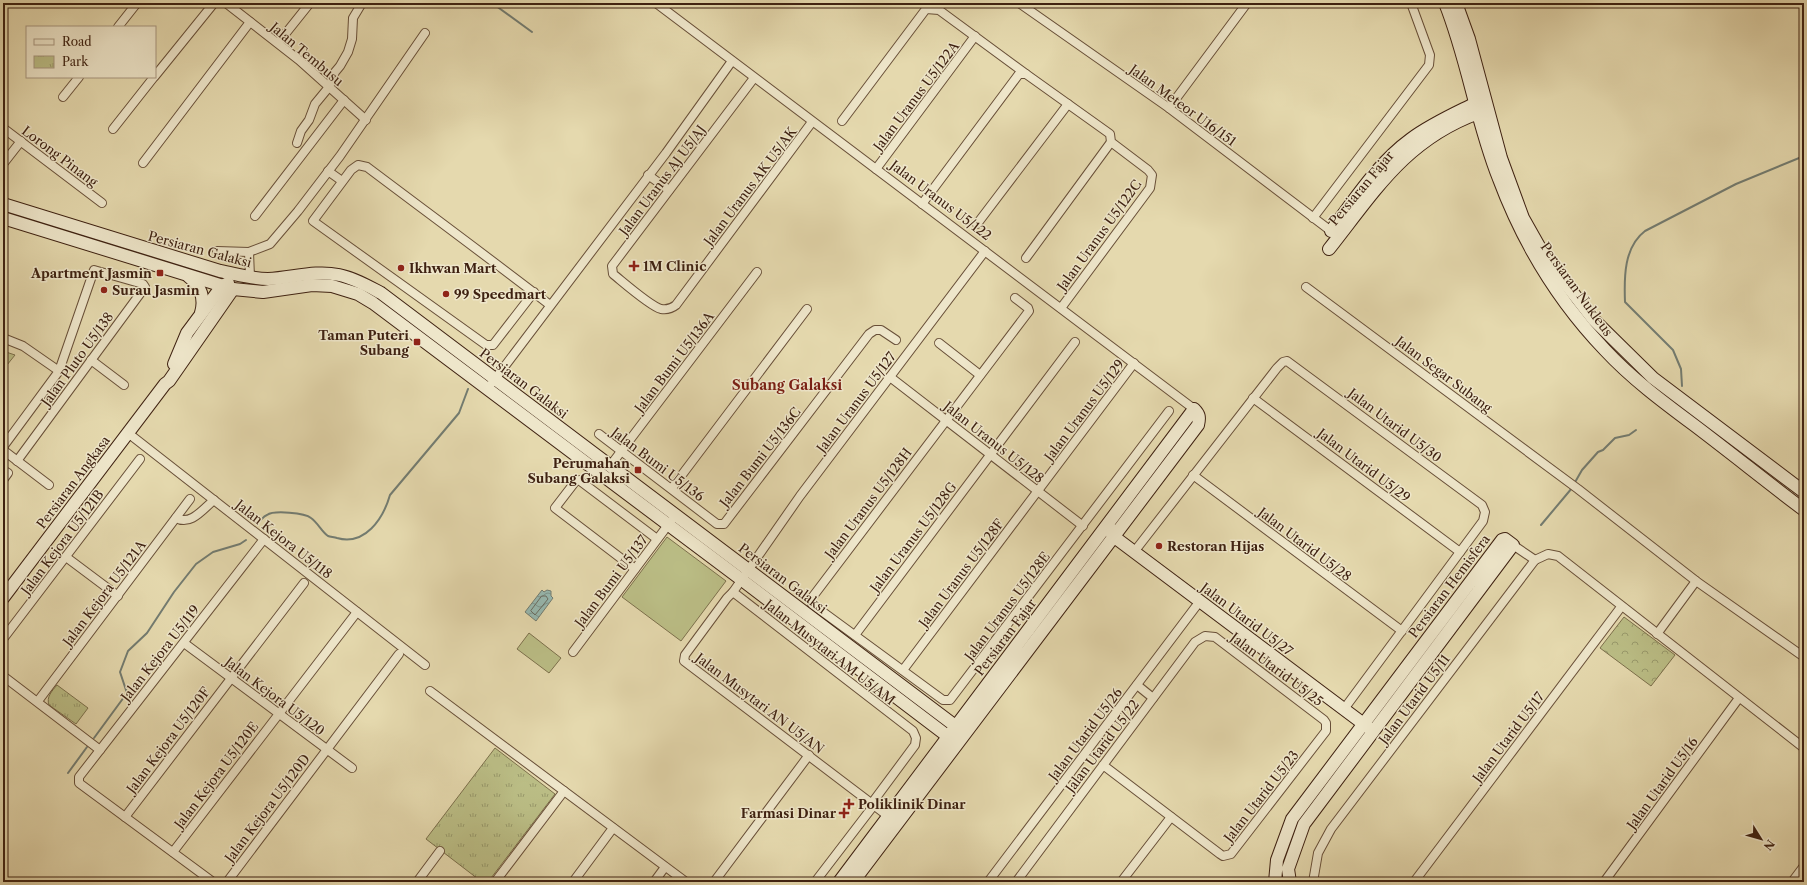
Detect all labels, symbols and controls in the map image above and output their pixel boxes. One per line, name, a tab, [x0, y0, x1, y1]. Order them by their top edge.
street label: Jalan Tembusu	[266, 17, 347, 89]
legend	[26, 26, 156, 78]
text: Road	[62, 34, 92, 49]
street label: Jalan Uranus U5/122A	[869, 38, 962, 155]
text: Park	[62, 54, 89, 69]
street label: Jalan Meteor U16/151	[1125, 60, 1240, 149]
street label: Lorong Pinang	[19, 122, 101, 190]
street label: Jalan Uranus AJ U5/AJ	[614, 122, 709, 240]
street label: Jalan Uranus AK U5/AK	[699, 123, 800, 250]
street label: Persiaran Fajar	[1325, 147, 1397, 228]
street label: Jalan Uranus U5/122	[886, 155, 995, 243]
street label: Jalan Uranus U5/122C	[1052, 177, 1145, 295]
street label: Persiaran Galaksi	[146, 227, 254, 271]
street label: Persiaran Nukleus	[1538, 239, 1617, 339]
place label: 1M Clinic	[643, 258, 706, 274]
place label: Ikhwan Mart	[409, 260, 497, 276]
marker: 1M Clinic	[628, 260, 640, 272]
marker: Ikhwan Mart	[396, 263, 406, 273]
place label: Apartment Jasmin	[30, 265, 152, 281]
marker: Apartment Jasmin	[155, 268, 165, 278]
place label: Surau Jasmin	[112, 282, 200, 298]
marker: Surau Jasmin	[99, 285, 109, 295]
place label: 99 Speedmart	[454, 286, 547, 302]
marker: 99 Speedmart	[441, 289, 451, 299]
street label: Jalan Bumi U5/136A	[630, 308, 717, 417]
street label: Jalan Pluto U5/138	[36, 309, 116, 411]
place label: Taman Puteri Subang	[318, 327, 409, 358]
street label: Jalan Segar Subang	[1391, 331, 1495, 416]
marker: Taman Puteri Subang	[412, 337, 422, 347]
street label: Persiaran Galaksi	[477, 345, 571, 421]
street label: Jalan Uranus U5/127	[812, 348, 899, 457]
street label: Jalan Uranus U5/129	[1039, 356, 1127, 466]
district label: Subang Galaksi	[732, 376, 842, 394]
street label: Jalan Utarid U5/30	[1344, 384, 1445, 465]
street label: Jalan Uranus U5/128	[939, 397, 1047, 486]
street label: Jalan Bumi U5/136C	[715, 404, 804, 512]
street label: Jalan Bumi U5/136	[607, 423, 708, 504]
street label: Jalan Utarid U5/29	[1313, 424, 1414, 505]
street label: Persiaran Angkasa	[33, 432, 113, 532]
street label: Jalan Uranus U5/128H	[820, 445, 915, 563]
place label: Perumahan Subang Galaksi	[528, 455, 630, 486]
marker: Perumahan Subang Galaksi	[633, 465, 643, 475]
street label: Jalan Uranus U5/128G	[865, 478, 960, 597]
street label: Jalan Kejora U5/121B	[16, 486, 107, 599]
street label: Jalan Kejora U5/118	[231, 495, 335, 582]
street label: Jalan Utarid U5/28	[1254, 503, 1355, 584]
street label: Jalan Uranus U5/128F	[914, 515, 1007, 632]
street label: Jalan Bumi U5/137	[570, 531, 651, 632]
street label: Persiaran Hemisfera	[1405, 531, 1493, 641]
street label: Jalan Kejora U5/121A	[58, 537, 149, 651]
place label: Restoran Hijas	[1167, 538, 1264, 554]
street label: Persiaran Galaksi	[736, 540, 830, 616]
marker: Restoran Hijas	[1154, 541, 1164, 551]
street label: Jalan Uranus U5/128E	[960, 548, 1053, 665]
street label: Jalan Utarid U5/27	[1196, 578, 1297, 659]
street label: Jalan Musytari AM U5/AM	[760, 595, 899, 708]
street label: Persiaran Fajar	[971, 595, 1039, 679]
street label: Jalan Kejora U5/119	[116, 602, 203, 706]
street label: Jalan Utarid U5/25	[1226, 628, 1326, 709]
street label: Jalan Musytari AN U5/AN	[691, 648, 828, 757]
street label: Jalan Utarid U5/11	[1374, 651, 1453, 749]
street label: Jalan Kejora U5/120	[220, 652, 328, 739]
street label: Jalan Kejora U5/120F	[122, 683, 214, 798]
street label: Jalan Utarid U5/26	[1044, 684, 1125, 785]
street label: Jalan Utarid U5/17	[1468, 688, 1548, 787]
street label: Jalan Utarid U5/22	[1061, 696, 1142, 797]
street label: Jalan Kejora U5/120E	[169, 718, 261, 833]
street label: Jalan Utarid U5/16	[1622, 733, 1701, 834]
street label: Jalan Utarid U5/23	[1219, 747, 1302, 847]
street label: Jalan Kejora U5/120D	[220, 751, 313, 867]
place label: Poliklinik Dinar	[858, 796, 966, 812]
marker: Poliklinik Dinar	[843, 798, 855, 810]
place label: Farmasi Dinar	[741, 805, 837, 821]
marker: Farmasi Dinar	[839, 808, 849, 818]
north arrow	[1741, 819, 1781, 859]
text: N	[1760, 837, 1777, 853]

